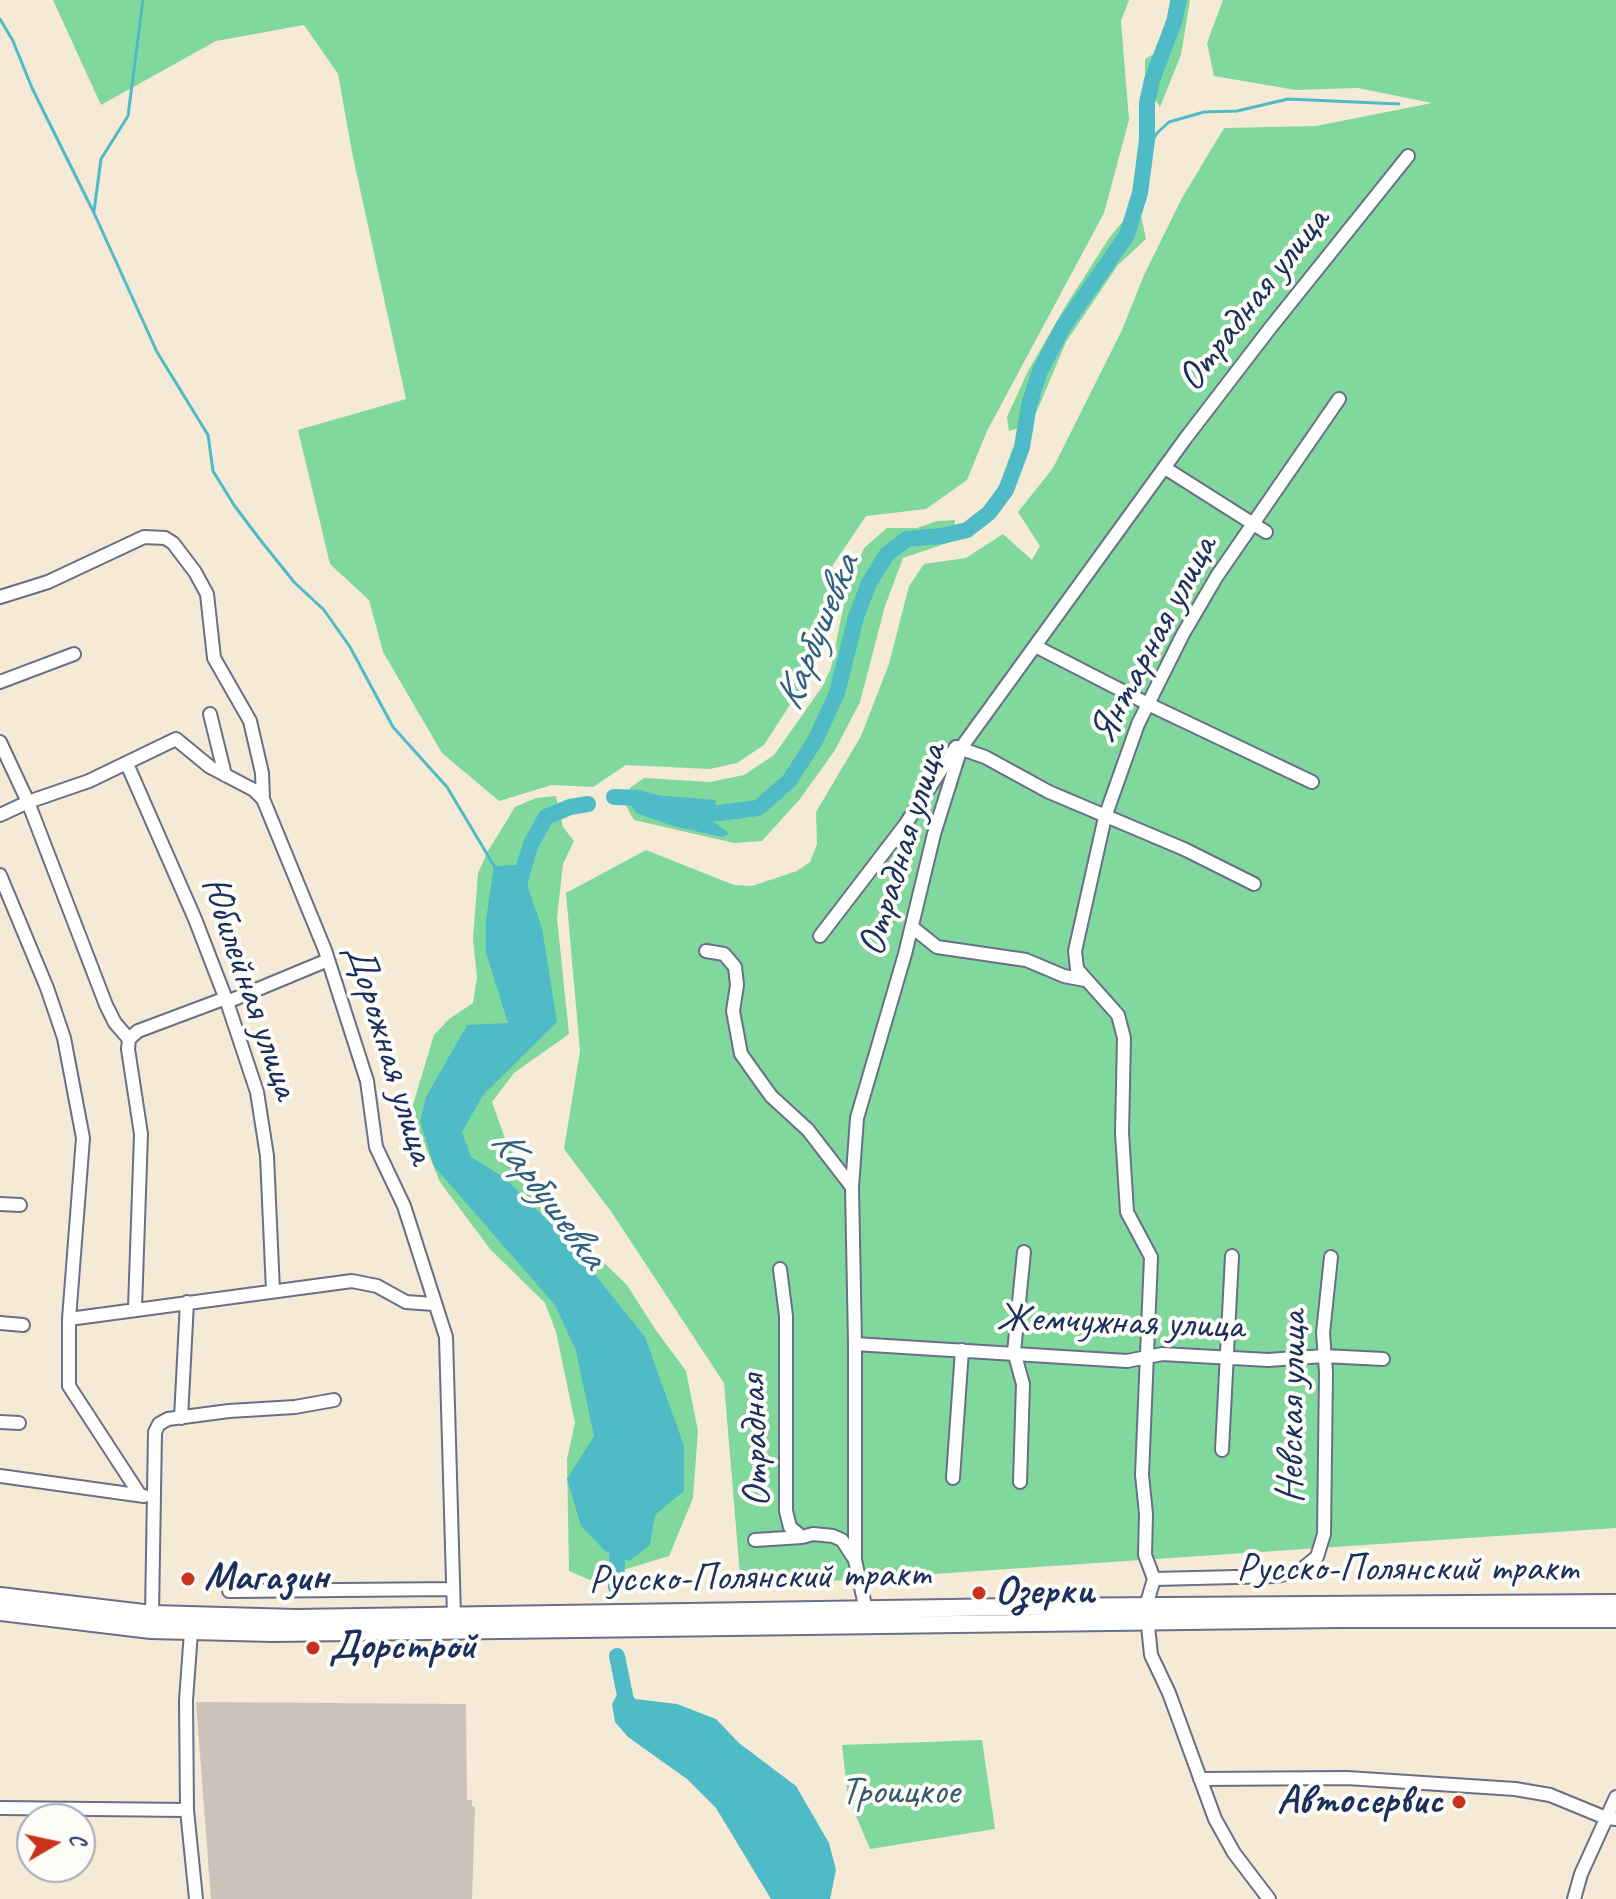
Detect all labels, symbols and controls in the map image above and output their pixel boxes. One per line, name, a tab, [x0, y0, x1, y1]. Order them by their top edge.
street label: Отрадная улица	[1168, 199, 1340, 401]
street label: Янтарная улица	[1079, 528, 1229, 752]
water label: Карбушевка	[764, 548, 872, 718]
street label: Отрадная улица	[848, 738, 958, 962]
street label: Юбилейная улица	[189, 871, 309, 1105]
street label: Дорожная улица	[333, 939, 445, 1169]
water label: Карбушевка	[479, 1119, 617, 1279]
street label: Жемчужная улица	[996, 1295, 1244, 1351]
street label: Невская улица	[1267, 1310, 1319, 1504]
street label: Отрадная	[730, 1374, 782, 1508]
street label: Русско-Полянский тракт	[1237, 1546, 1577, 1594]
street label: Русско-Полянский тракт	[588, 1551, 930, 1605]
place label: Магазин	[204, 1555, 329, 1603]
place label: Озерки	[995, 1569, 1095, 1617]
marker: Магазин	[179, 1570, 197, 1588]
marker: Озерки	[970, 1584, 988, 1602]
place label: Дорстрой	[329, 1624, 476, 1672]
marker: Дорстрой	[304, 1639, 322, 1657]
park label: Троицкое	[841, 1769, 959, 1817]
place label: Автосервис	[1277, 1778, 1443, 1826]
marker: Автосервис	[1450, 1793, 1468, 1811]
north arrow	[16, 1803, 96, 1883]
text: С	[63, 1832, 92, 1847]

